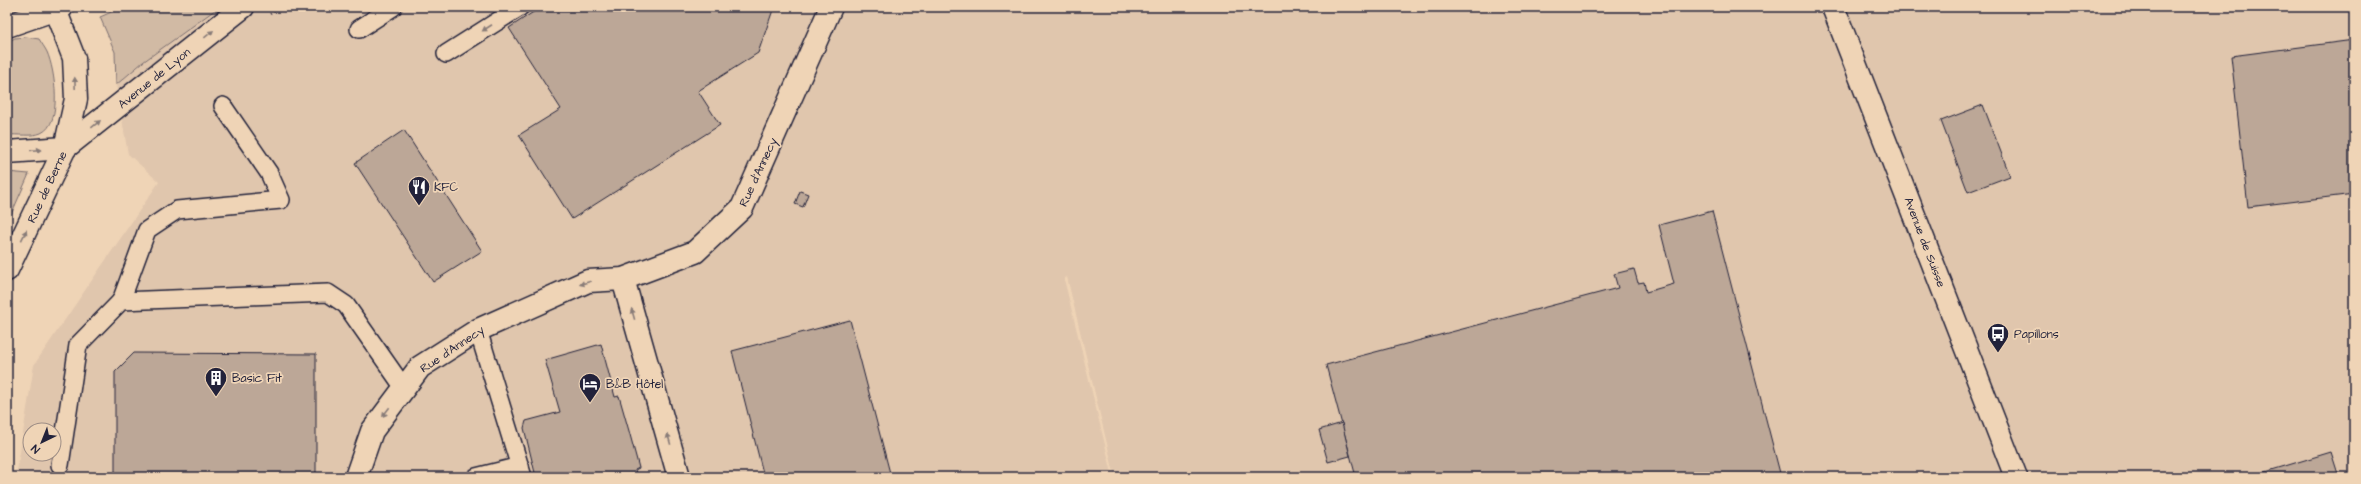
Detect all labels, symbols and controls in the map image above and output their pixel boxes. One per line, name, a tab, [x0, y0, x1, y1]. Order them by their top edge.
one-way arrow	[482, 24, 492, 32]
one-way arrow	[203, 30, 214, 39]
street label: Avenue de Lyon	[114, 44, 195, 114]
one-way arrow	[72, 76, 78, 89]
one-way arrow	[90, 120, 101, 129]
street label: Rue d'Annecy	[735, 135, 783, 210]
one-way arrow	[30, 147, 42, 154]
street label: Rue de Berne	[23, 148, 72, 226]
restaurant icon: KFC	[406, 174, 432, 207]
place label: KFC	[434, 179, 459, 196]
street label: Avenue de Suisse	[1900, 195, 1950, 290]
one-way arrow	[21, 230, 27, 241]
one-way arrow	[578, 280, 590, 286]
one-way arrow	[630, 308, 636, 320]
street label: Rue d'Annecy	[417, 321, 489, 378]
bus stop icon: Papillons	[1985, 321, 2011, 354]
place label: Papillons	[2014, 326, 2059, 343]
building icon: Basic Fit	[203, 365, 229, 398]
place label: Basic Fit	[232, 370, 282, 387]
hotel icon: B&B Hôtel	[577, 371, 603, 404]
place label: B&B Hôtel	[606, 376, 663, 393]
one-way arrow	[382, 407, 391, 418]
north arrow	[22, 422, 62, 462]
one-way arrow	[666, 433, 672, 445]
text: N	[28, 441, 43, 457]

